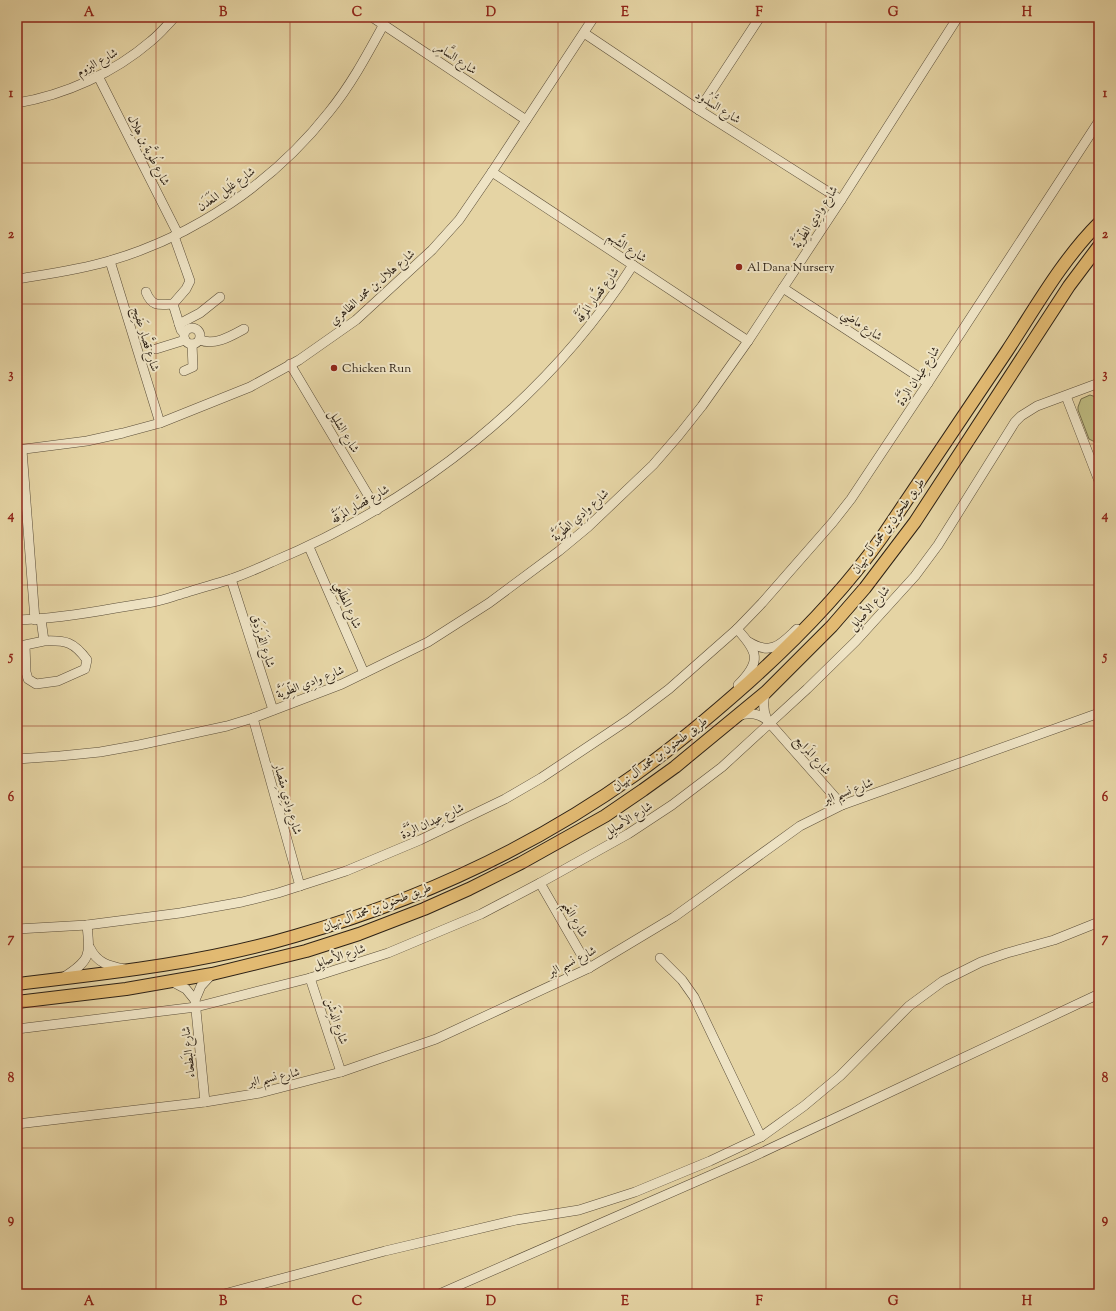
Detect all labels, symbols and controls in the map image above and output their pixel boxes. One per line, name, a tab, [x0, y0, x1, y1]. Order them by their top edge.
text: A	[84, 4, 95, 22]
text: B	[219, 4, 228, 22]
text: C	[352, 4, 362, 22]
text: D	[486, 4, 496, 22]
text: E	[621, 4, 629, 22]
text: F	[755, 4, 763, 22]
text: G	[888, 4, 899, 22]
text: H	[1022, 4, 1033, 22]
street label: شارع السَّامِر	[430, 36, 482, 80]
street label: شارع البزوم	[73, 44, 122, 83]
street label: شارع السُّدُود	[691, 83, 746, 130]
text: 1	[9, 85, 14, 103]
text: 1	[1103, 85, 1108, 103]
street label: شارع طُويَّة بن هِلال	[122, 111, 176, 190]
street label: شارع غَلِيل المَعَدَن	[193, 162, 260, 217]
street label: شارع وادِي الطِّوَيَّة	[787, 181, 844, 253]
text: 2	[8, 226, 15, 244]
street label: شارع الشَّهم	[602, 226, 652, 268]
text: 2	[1102, 226, 1109, 244]
street label: شارع هلال بن محمد الظاهري	[326, 245, 420, 331]
place label: Al Dana Nursery	[747, 259, 835, 277]
street label: شارع قصَّار المَرَقَّه	[569, 262, 625, 328]
marker: Al Dana Nursery	[734, 262, 744, 272]
street label: شارع قصَّار عَفِيج	[126, 304, 166, 374]
street label: شارع ماضِي	[837, 306, 886, 347]
street label: شارع عِيدان الرَّدَّة	[891, 341, 946, 411]
place label: Chicken Run	[342, 360, 411, 378]
marker: Chicken Run	[329, 363, 339, 373]
text: 3	[8, 366, 14, 384]
text: 3	[1102, 366, 1108, 384]
street label: شارع الشليل	[322, 406, 363, 457]
street label: طريق طحنون بن محمد آل نهيان	[848, 475, 930, 578]
street label: شارع قصَّار المَرَقَّه	[327, 479, 394, 530]
street label: شارع وادِي الطِّوَيَّة	[546, 483, 614, 547]
text: 4	[7, 507, 15, 525]
text: 4	[1101, 507, 1109, 525]
street label: شارع المِطلَعِي	[327, 579, 366, 633]
street label: شارع الأصايِل	[844, 581, 896, 636]
street label: شارع الفَرَزدَق	[244, 612, 280, 671]
text: 5	[8, 648, 14, 666]
text: 5	[1102, 648, 1108, 666]
street label: شارع وادِي الطِّوَيَّة	[273, 659, 348, 705]
street label: طريق طحنون بن محمد آل نهيان	[609, 713, 712, 797]
street label: شارع المَرابِيع	[789, 731, 836, 780]
street label: شارع وادِي مِقصار	[267, 761, 306, 837]
street label: شارع نسيم البر	[819, 774, 877, 812]
text: 6	[8, 789, 15, 807]
text: 6	[1102, 789, 1109, 807]
street label: شارع عِيدان الرَّدَّة	[397, 797, 468, 845]
street label: شارع الأصايِل	[600, 797, 657, 843]
street label: طريق طحنون بن محمد آل نهيان	[320, 879, 434, 937]
street label: شارع الغَيم	[555, 898, 593, 942]
text: 7	[8, 930, 15, 948]
text: 7	[1102, 930, 1109, 948]
street label: شارع الأصايِل	[310, 939, 369, 975]
street label: شارع نسيم البر	[543, 942, 601, 985]
street label: شارع الدِّشَن	[319, 996, 353, 1047]
street label: شارع البَطحاء	[176, 1025, 202, 1078]
street label: شارع نسيم البر	[245, 1064, 302, 1095]
text: 8	[8, 1070, 15, 1088]
text: 8	[1102, 1070, 1109, 1088]
text: 9	[8, 1211, 15, 1229]
text: 9	[1102, 1211, 1109, 1229]
text: A	[84, 1293, 95, 1311]
text: B	[219, 1293, 228, 1311]
text: C	[352, 1293, 362, 1311]
text: D	[486, 1293, 496, 1311]
text: E	[621, 1293, 629, 1311]
text: F	[755, 1293, 763, 1311]
text: G	[888, 1293, 899, 1311]
text: H	[1022, 1293, 1033, 1311]

